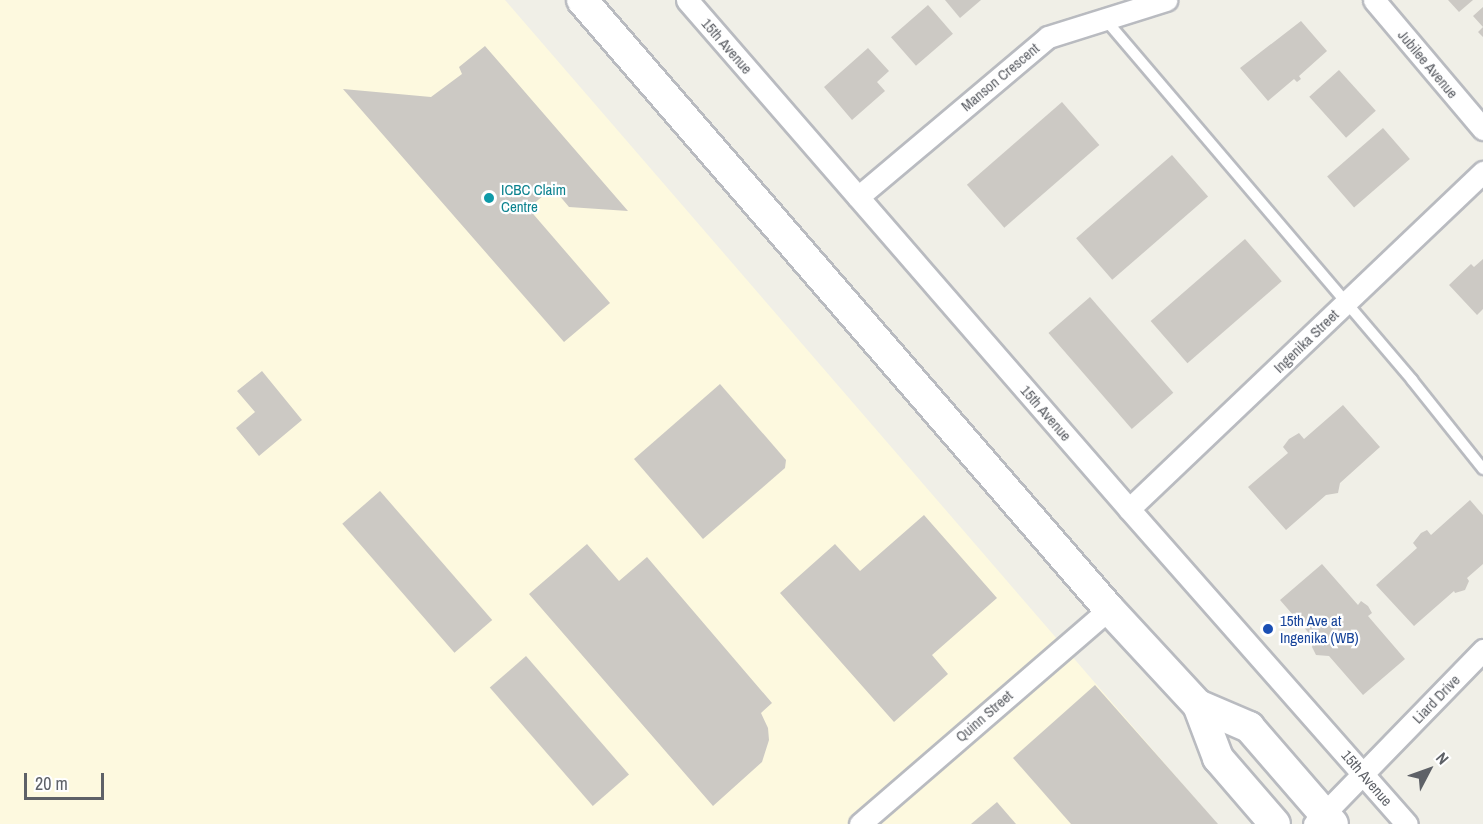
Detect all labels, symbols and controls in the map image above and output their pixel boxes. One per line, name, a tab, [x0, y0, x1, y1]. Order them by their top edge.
street label: 15th Avenue	[698, 14, 756, 78]
street label: Jubilee Avenue	[1394, 26, 1462, 102]
street label: Manson Crescent	[957, 39, 1043, 115]
place label: ICBC Claim Centre	[501, 180, 566, 215]
marker: ICBC Claim Centre	[482, 191, 496, 205]
street label: Ingenika Street	[1270, 306, 1342, 376]
street label: 15th Avenue	[1017, 381, 1075, 445]
place label: 15th Ave at Ingenika (WB)	[1280, 611, 1359, 646]
marker: 15th Ave at Ingenika (WB)	[1261, 622, 1275, 636]
street label: Liard Drive	[1408, 671, 1464, 727]
street label: Quinn Street	[952, 686, 1016, 746]
north arrow	[1399, 740, 1459, 800]
street label: 15th Avenue	[1338, 746, 1396, 810]
text: N	[1431, 747, 1454, 769]
scale bar	[27, 761, 106, 799]
text: 20 m	[35, 771, 68, 796]

